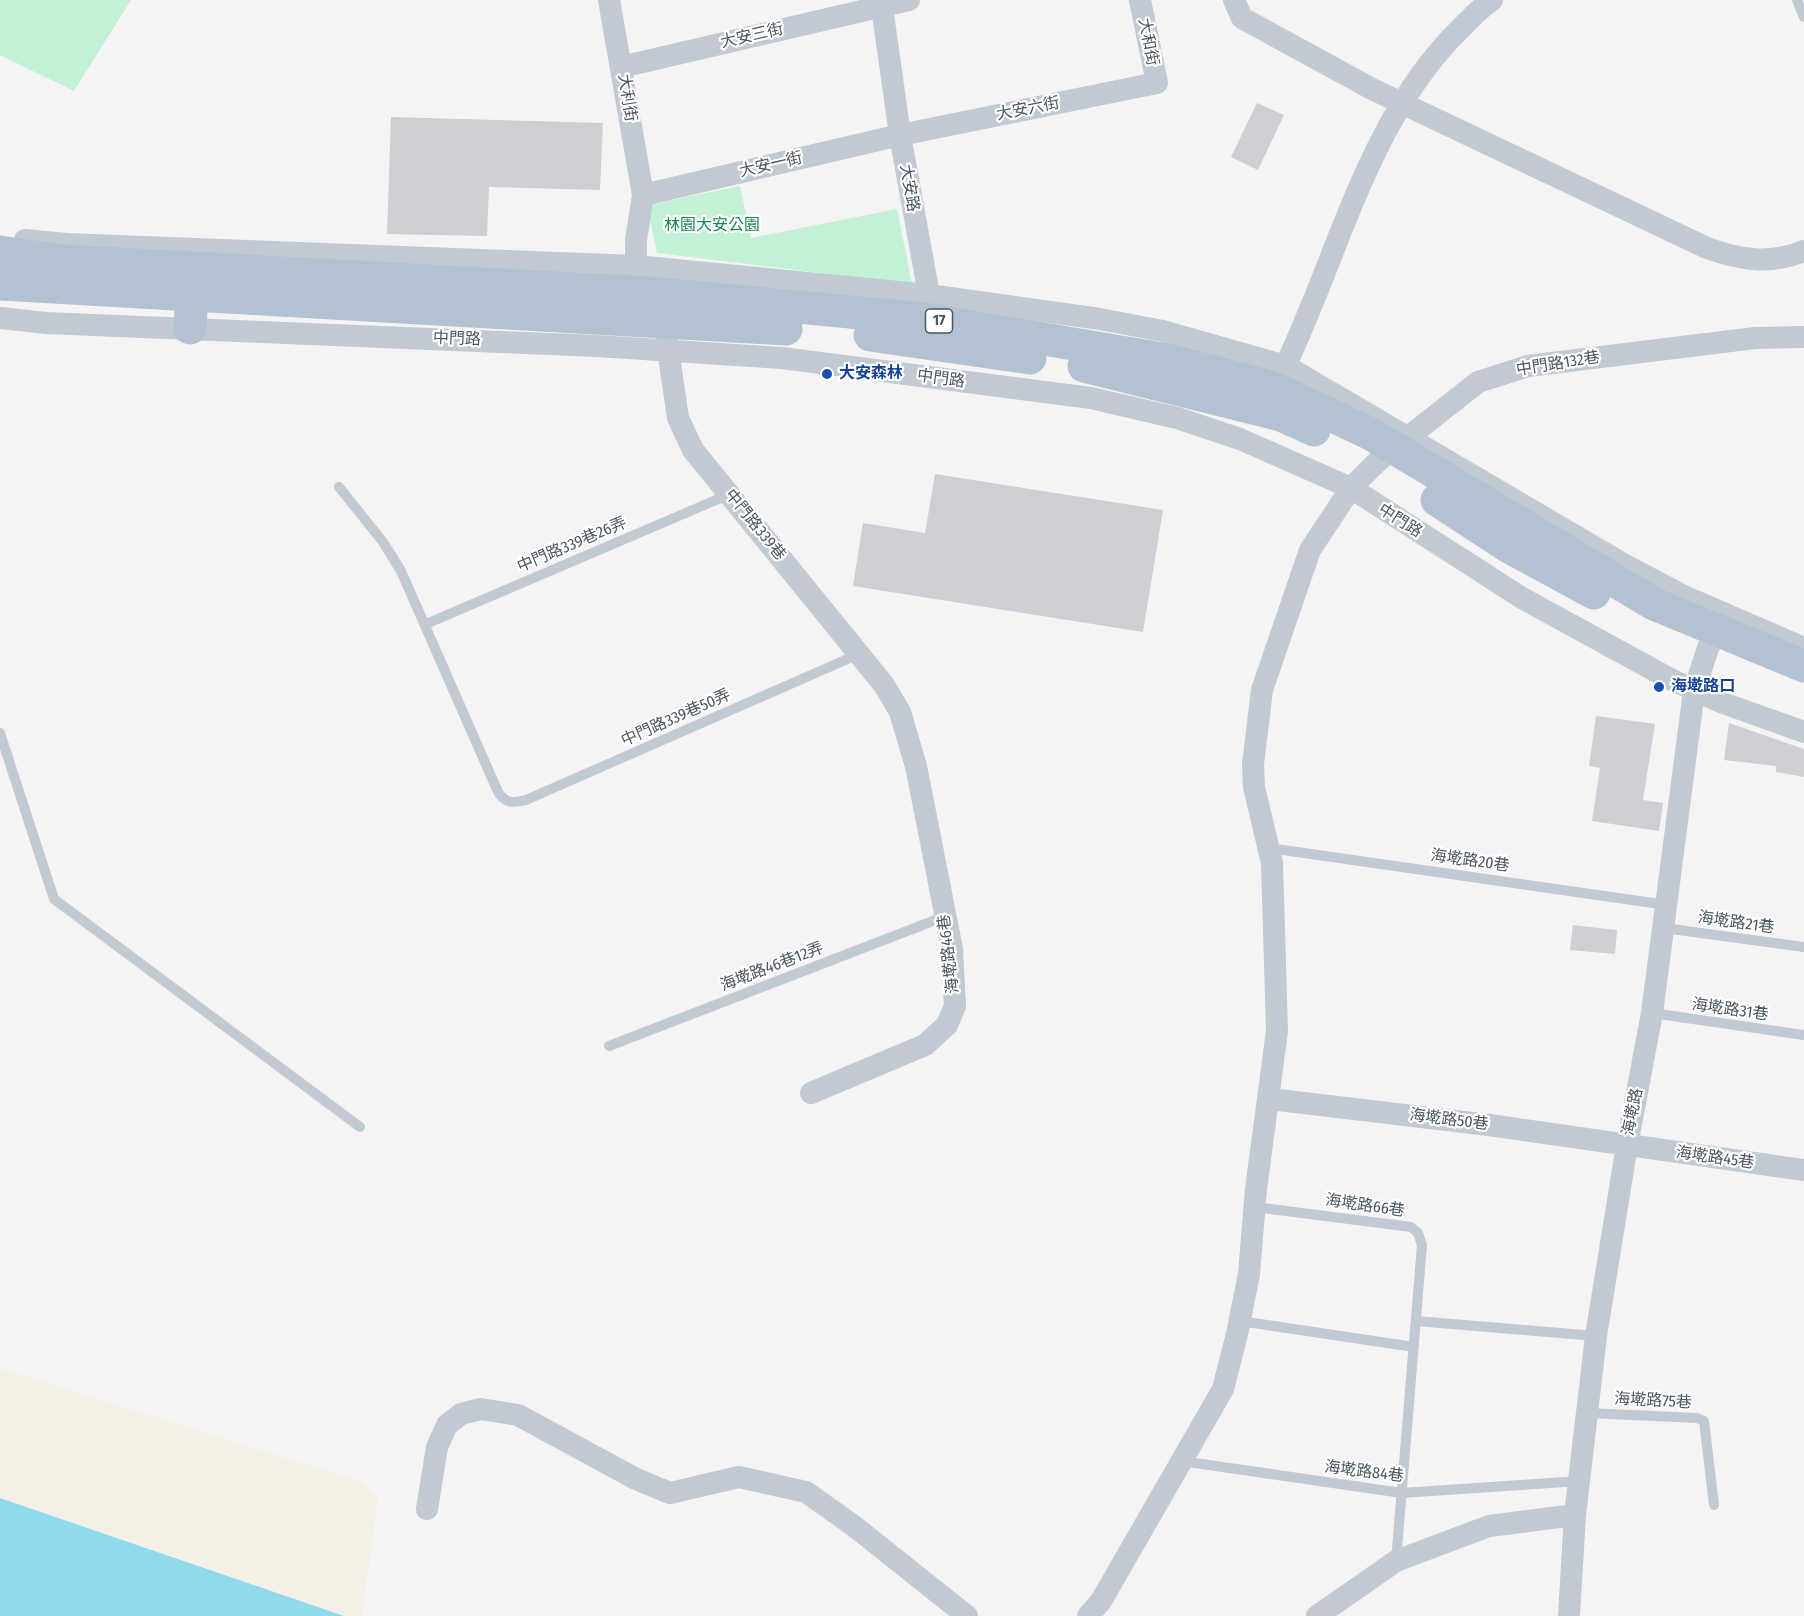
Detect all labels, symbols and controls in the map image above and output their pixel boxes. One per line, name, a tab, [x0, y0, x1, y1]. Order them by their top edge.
street label: 大和街	[1134, 17, 1162, 67]
street label: 大安三街	[719, 19, 785, 53]
street label: 大利街	[614, 73, 640, 123]
street label: 大安六街	[995, 93, 1061, 125]
street label: 大安一街	[738, 148, 804, 182]
street label: 大安路	[895, 163, 923, 213]
park label: 林園大安公園	[664, 216, 760, 236]
road number: 17	[926, 309, 952, 333]
street label: 中門路	[433, 329, 481, 349]
street label: 中門路132巷	[1515, 348, 1601, 380]
place label: 大安森林	[839, 364, 903, 384]
street label: 中門路	[916, 366, 966, 392]
marker: 大安森林	[820, 367, 834, 381]
street label: 中門路339巷	[720, 486, 790, 564]
street label: 中門路	[1375, 500, 1425, 542]
street label: 中門路339巷26弄	[514, 513, 630, 577]
place label: 海墘路口	[1671, 677, 1735, 697]
marker: 海墘路口	[1652, 680, 1666, 694]
street label: 中門路339巷50弄	[618, 685, 734, 751]
street label: 海墘路20巷	[1429, 846, 1511, 876]
street label: 海墘路21巷	[1697, 908, 1775, 938]
street label: 海墘路46巷	[935, 913, 963, 995]
street label: 海墘路46巷12弄	[718, 939, 826, 995]
street label: 海墘路31巷	[1691, 995, 1769, 1025]
street label: 海墘路	[1619, 1087, 1647, 1137]
street label: 海墘路50巷	[1408, 1106, 1490, 1134]
street label: 海墘路45巷	[1675, 1143, 1755, 1173]
street label: 海墘路66巷	[1324, 1191, 1406, 1221]
street label: 海墘路75巷	[1614, 1389, 1692, 1413]
street label: 海墘路84巷	[1323, 1458, 1405, 1486]

